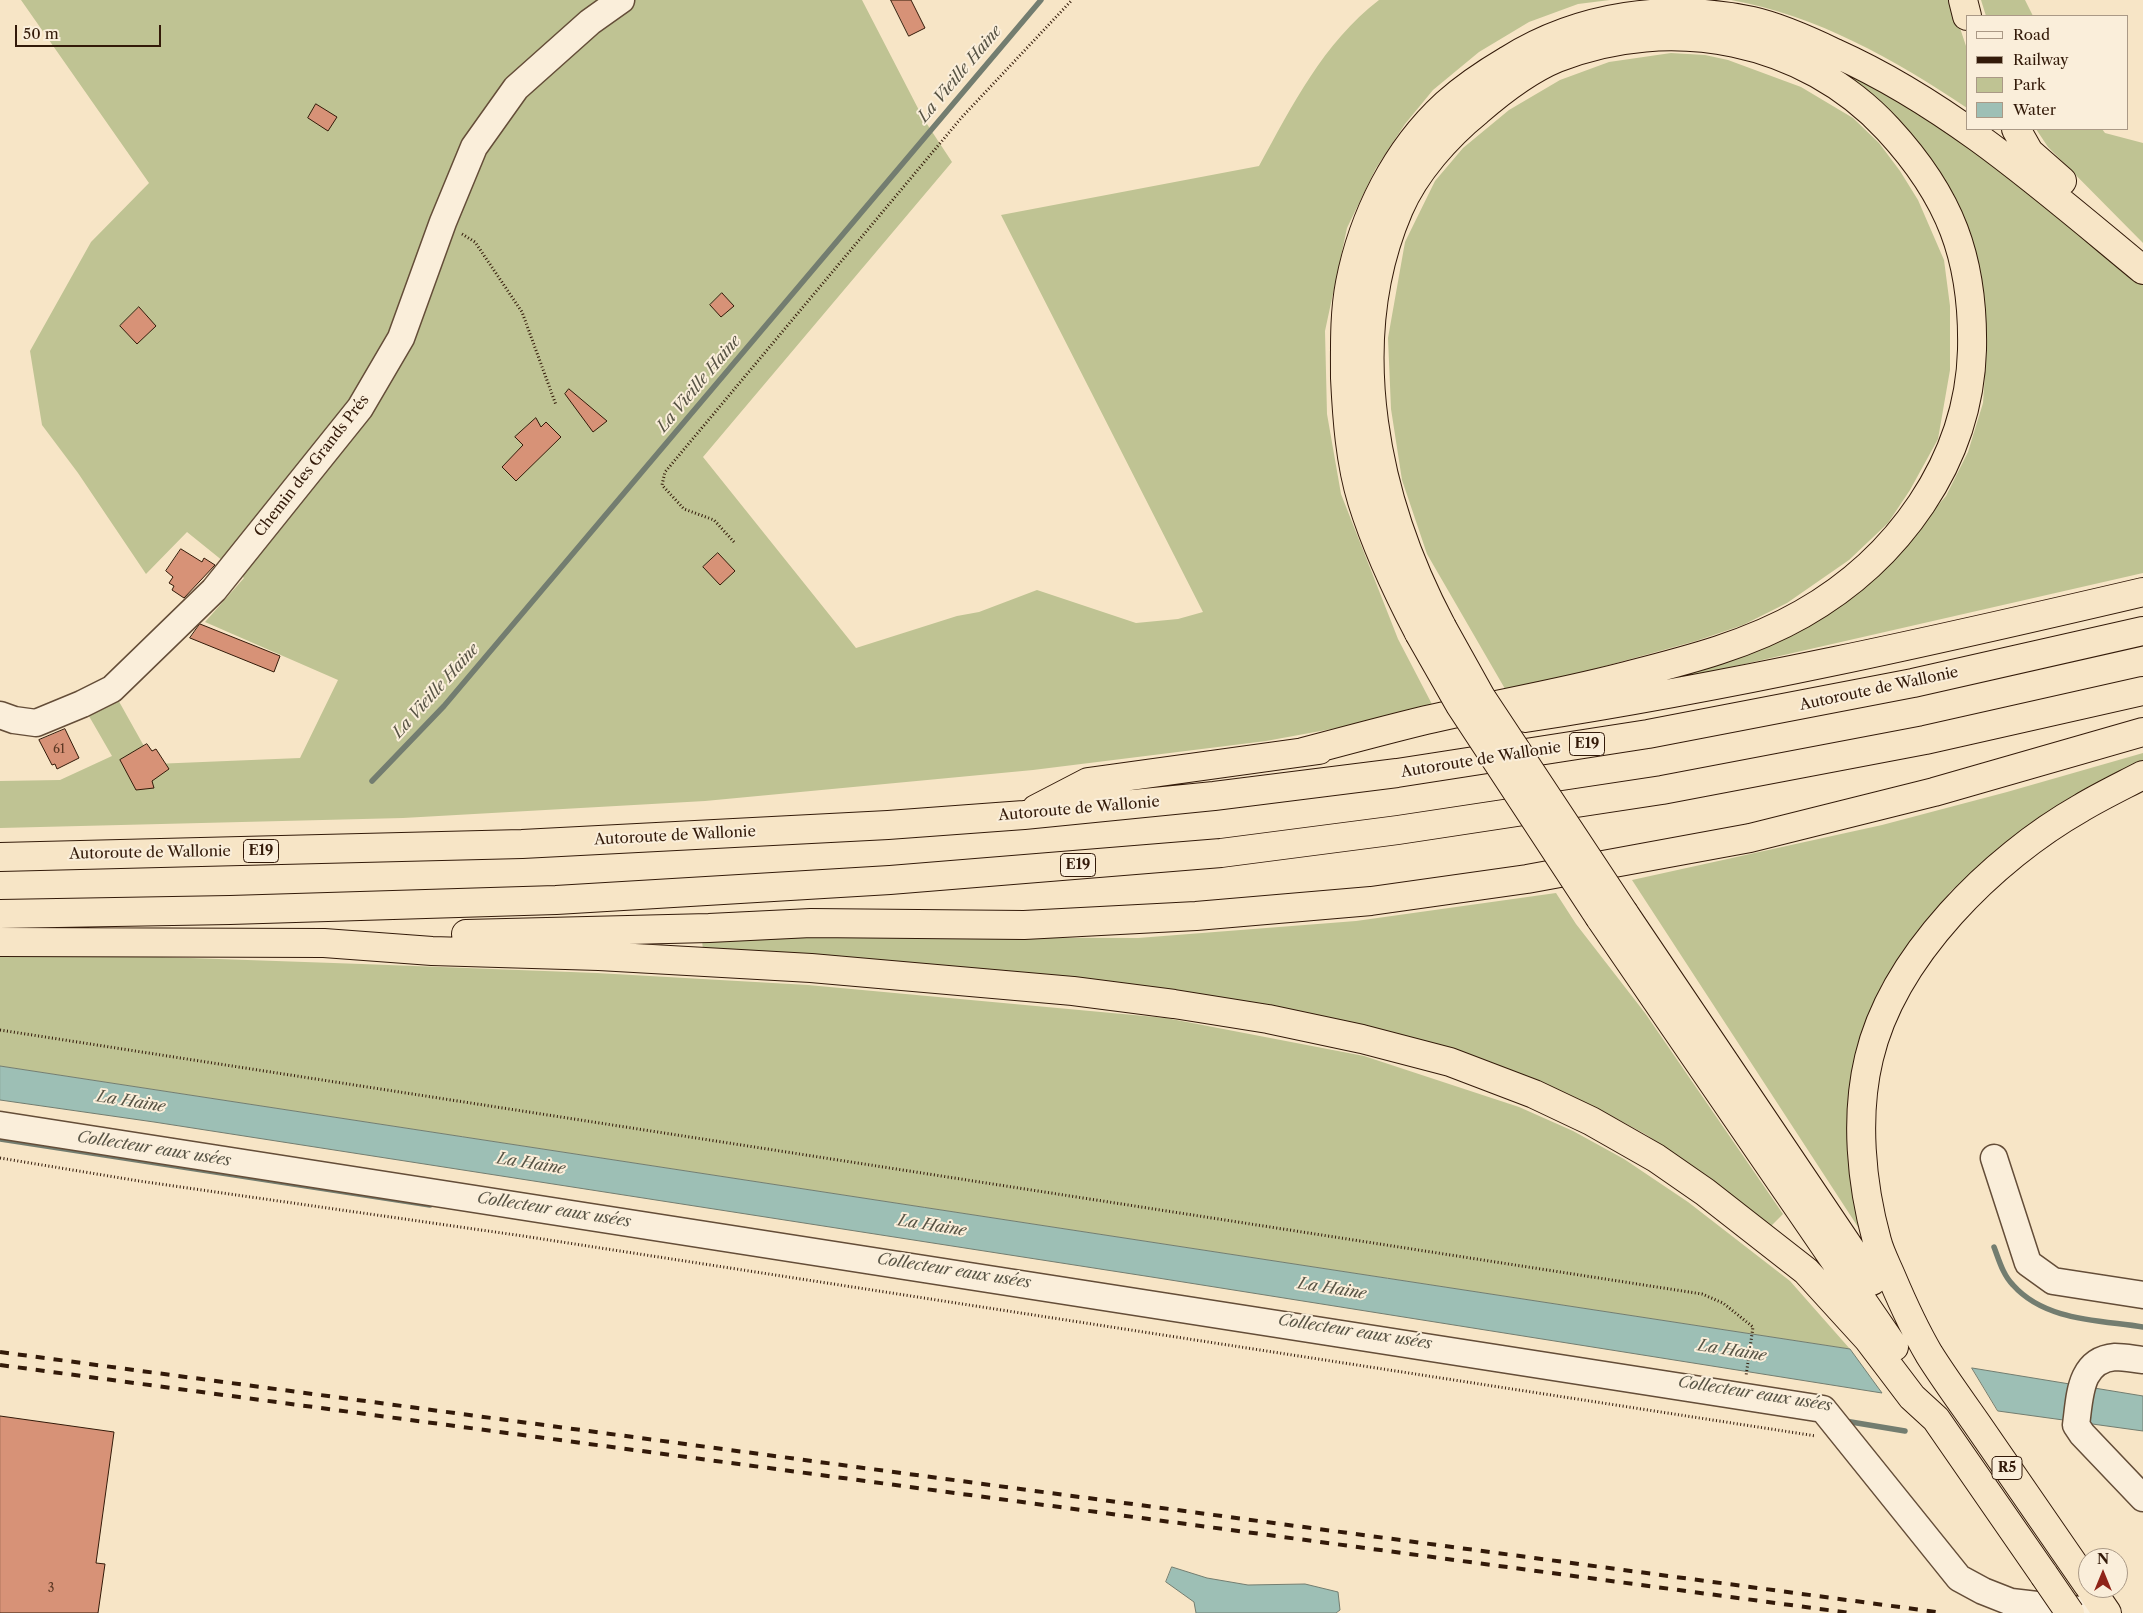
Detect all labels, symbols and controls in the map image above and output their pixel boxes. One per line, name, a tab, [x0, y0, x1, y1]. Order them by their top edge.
scale bar	[18, 15, 164, 47]
legend	[1966, 15, 2128, 130]
water label: La Vieille Haine	[914, 22, 1006, 126]
text: 50 m	[23, 24, 59, 43]
text: Road	[2013, 25, 2050, 44]
text: Railway	[2013, 50, 2069, 69]
text: Park	[2013, 75, 2046, 94]
text: Water	[2013, 100, 2056, 119]
water label: La Vieille Haine	[653, 332, 745, 436]
street label: Chemin des Grands Prés	[251, 391, 373, 541]
water label: La Vieille Haine	[389, 640, 483, 742]
street label: Autoroute de Wallonie	[1798, 663, 1960, 715]
road number: E19	[1570, 732, 1604, 756]
street label: Autoroute de Wallonie	[1400, 738, 1562, 782]
house number: 61	[53, 743, 65, 757]
street label: Autoroute de Wallonie	[998, 793, 1160, 825]
street label: Autoroute de Wallonie	[594, 823, 756, 849]
road number: E19	[244, 839, 278, 862]
street label: Autoroute de Wallonie	[69, 843, 231, 863]
road number: E19	[1060, 854, 1096, 876]
water label: La Haine	[95, 1087, 167, 1117]
water label: Collecteur eaux usées	[76, 1127, 232, 1171]
water label: La Haine	[495, 1149, 567, 1179]
water label: Collecteur eaux usées	[476, 1188, 632, 1232]
water label: La Haine	[896, 1211, 968, 1241]
water label: Collecteur eaux usées	[876, 1249, 1032, 1293]
water label: La Haine	[1296, 1274, 1368, 1304]
water label: Collecteur eaux usées	[1277, 1310, 1433, 1354]
water label: La Haine	[1696, 1336, 1768, 1366]
water label: Collecteur eaux usées	[1677, 1372, 1833, 1416]
road number: R5	[1992, 1456, 2022, 1480]
north arrow	[2078, 1548, 2128, 1598]
text: N	[2097, 1550, 2109, 1568]
house number: 3	[48, 1582, 54, 1596]

